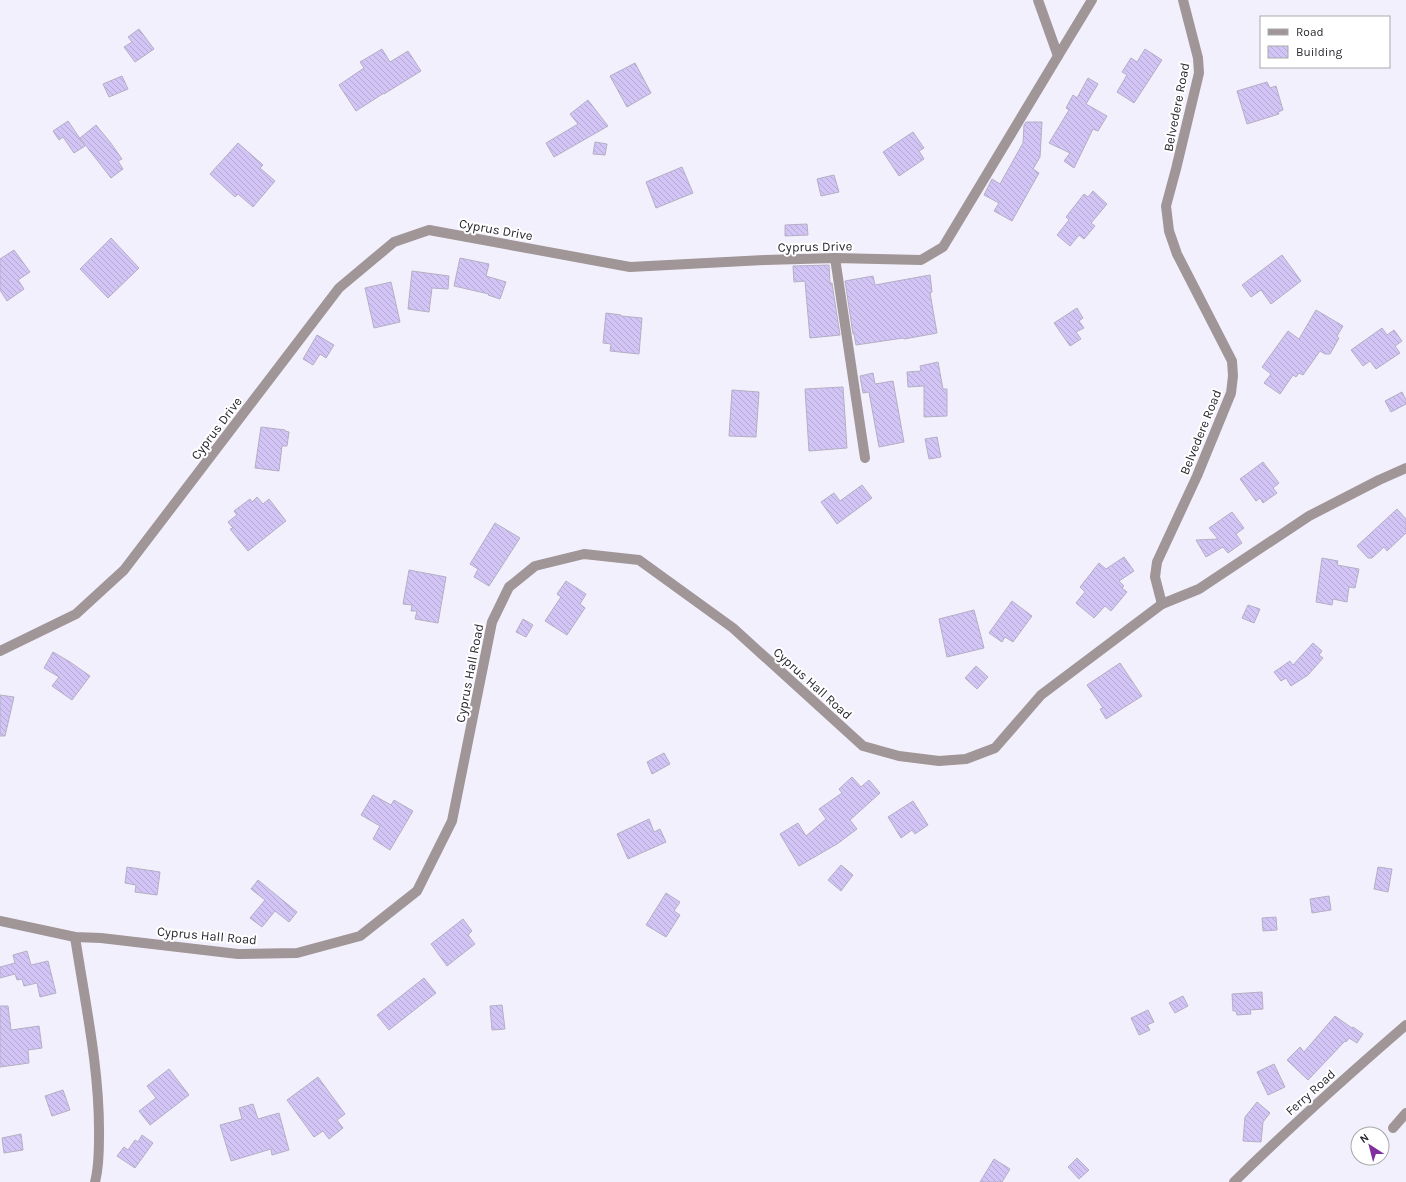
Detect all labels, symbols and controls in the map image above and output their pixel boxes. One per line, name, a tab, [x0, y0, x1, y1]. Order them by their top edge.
legend	[1260, 16, 1390, 68]
text: Road	[1296, 25, 1324, 39]
text: Building	[1296, 45, 1343, 59]
street label: Belvedere Road	[1161, 61, 1192, 153]
street label: Cyprus Drive	[458, 216, 534, 243]
street label: Cyprus Drive	[778, 238, 853, 255]
street label: Belvedere Road	[1177, 387, 1224, 477]
street label: Cyprus Drive	[188, 394, 245, 463]
street label: Cyprus Hall Road	[453, 622, 486, 724]
street label: Cyprus Hall Road	[770, 644, 855, 722]
street label: Cyprus Hall Road	[156, 924, 258, 947]
street label: Ferry Road	[1282, 1066, 1338, 1119]
north arrow	[1350, 1126, 1390, 1166]
text: N	[1357, 1131, 1371, 1146]

